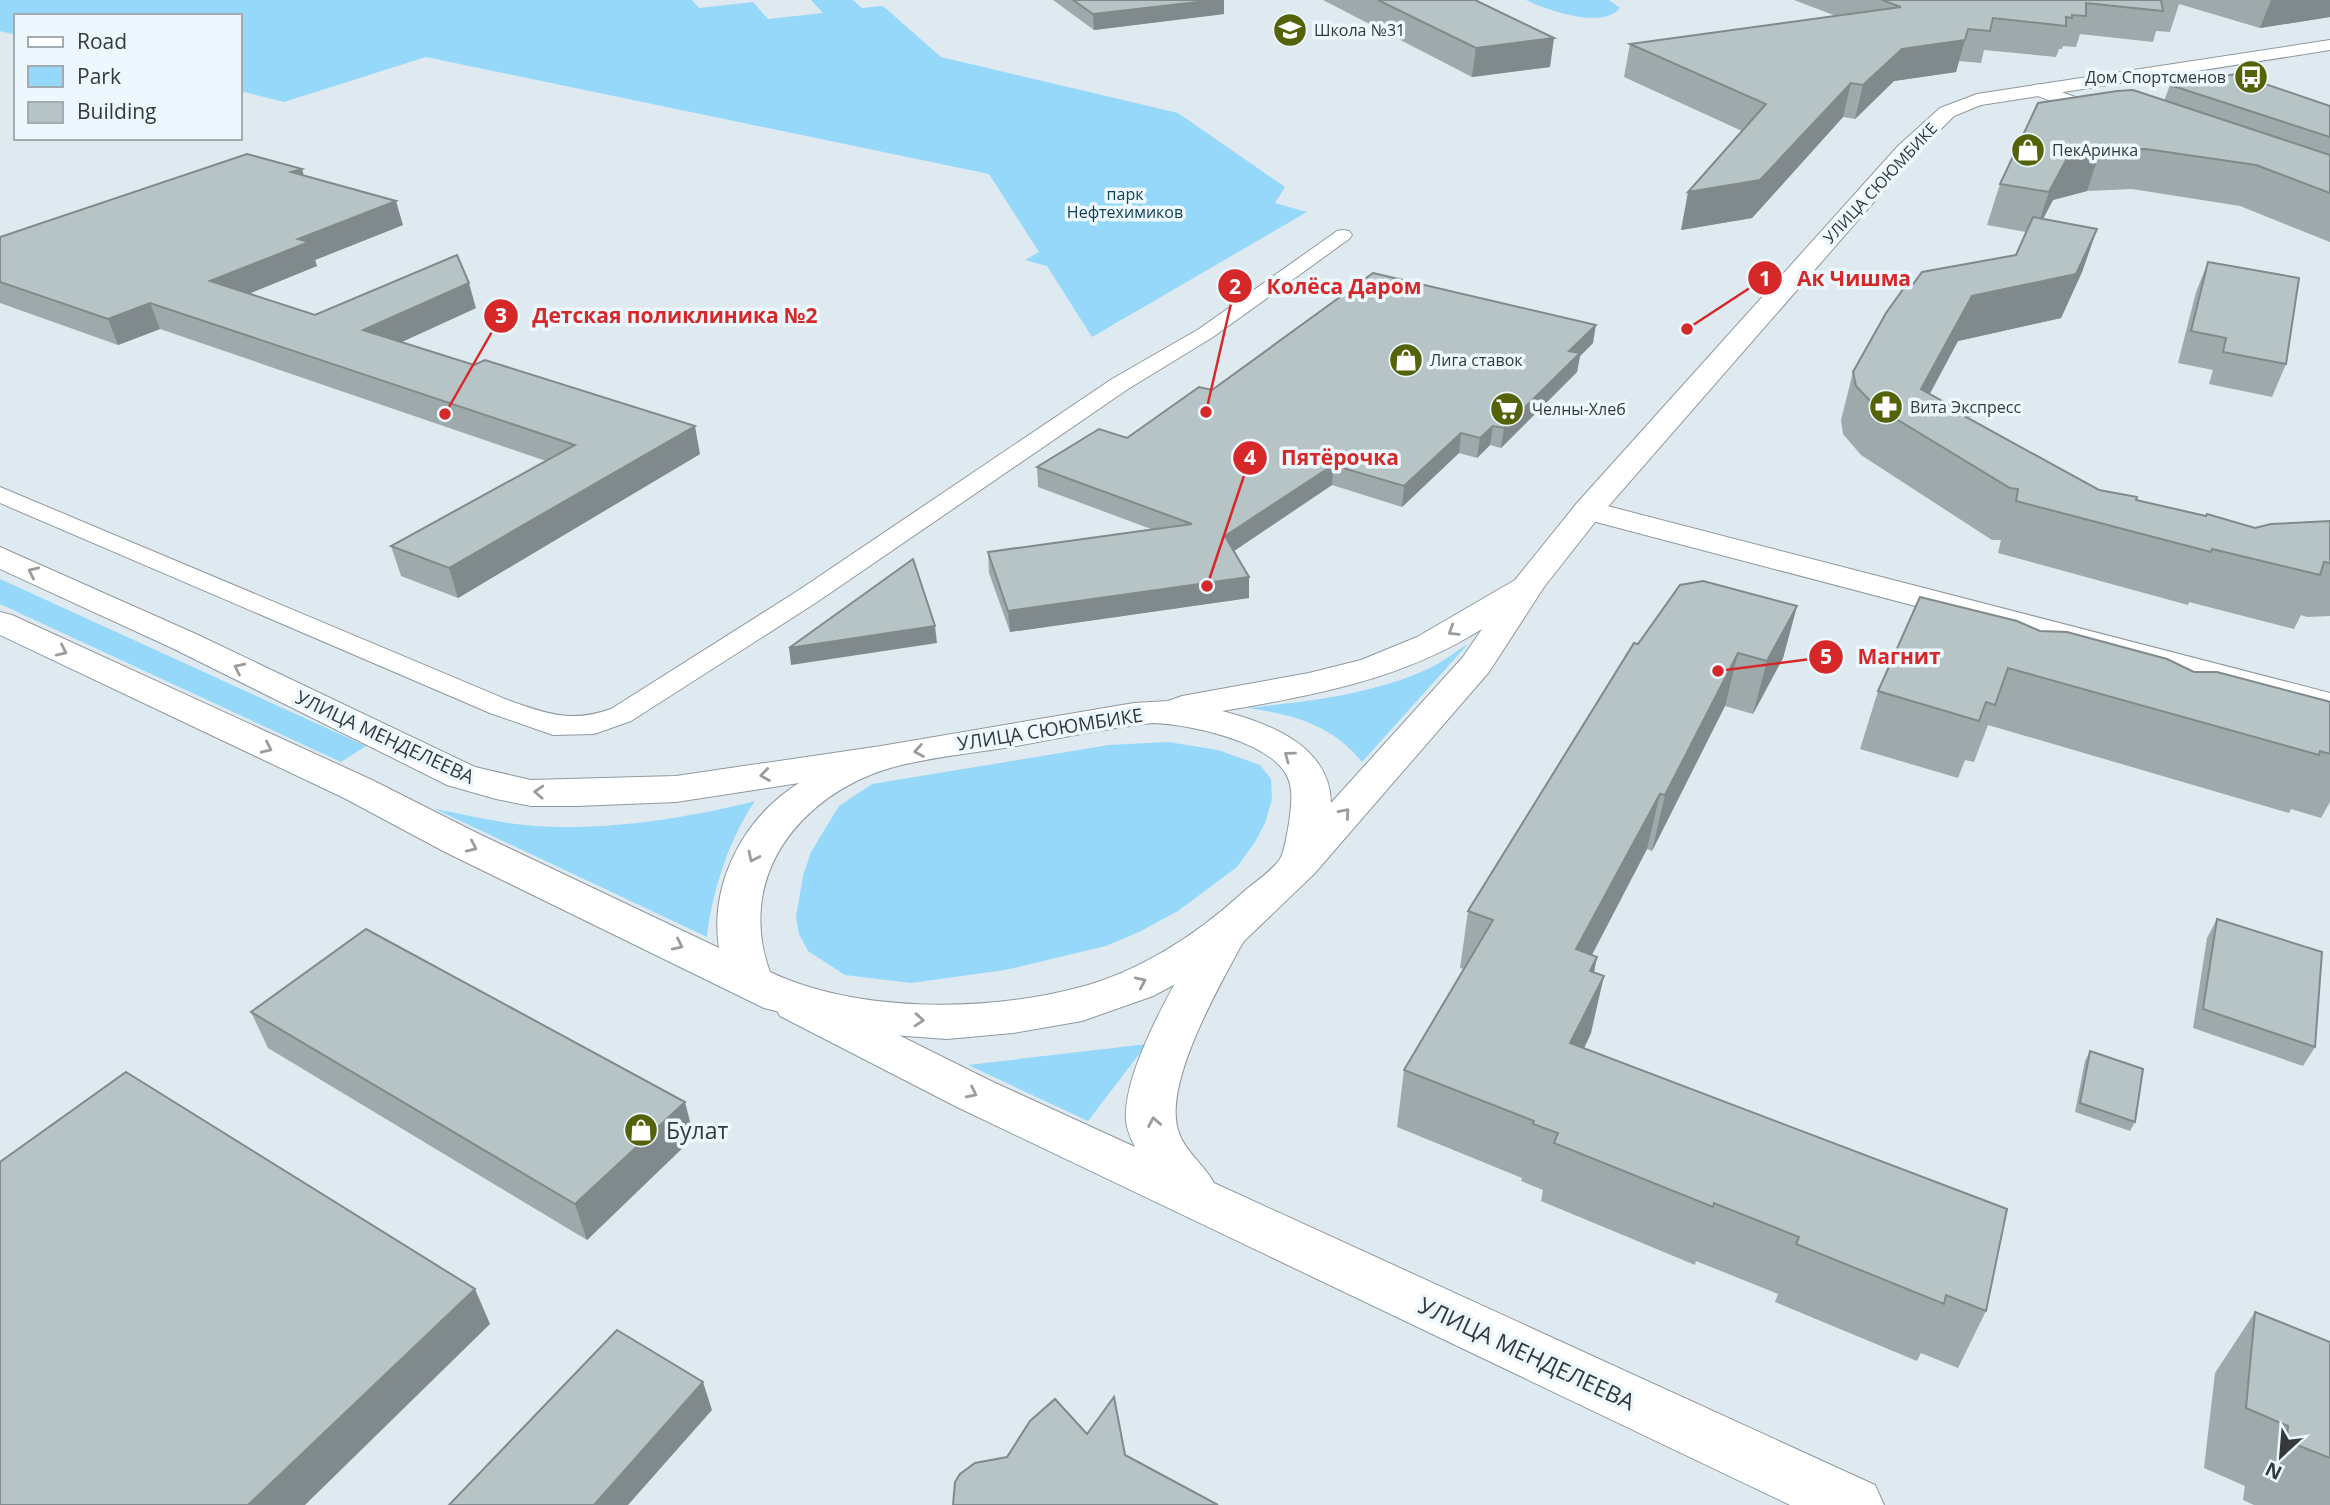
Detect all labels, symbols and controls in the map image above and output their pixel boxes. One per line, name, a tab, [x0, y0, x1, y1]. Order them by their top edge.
school or university icon: Школа №31	[1271, 11, 1309, 49]
legend	[14, 14, 242, 140]
place label: Школа №31	[1314, 19, 1405, 41]
text: Road	[77, 27, 127, 55]
bus stop icon: Дом Спортсменов	[2232, 58, 2270, 96]
text: Park	[77, 62, 121, 90]
place label: Дом Спортсменов	[2085, 66, 2226, 88]
text: Building	[77, 97, 156, 125]
street label: УЛИЦА СЮЮМБИКЕ	[1818, 118, 1942, 248]
shop icon: ПекАринка	[2009, 131, 2047, 169]
place label: ПекАринка	[2052, 139, 2138, 161]
park label: парк Нефтехимиков	[1067, 183, 1183, 223]
callout: Ак Чишма	[1748, 257, 1925, 299]
text: 1	[1759, 264, 1771, 292]
text: Ак Чишма	[1797, 264, 1911, 292]
callout: Колёса Даром	[1218, 265, 1436, 307]
text: 2	[1229, 272, 1241, 300]
text: Колёса Даром	[1267, 272, 1421, 300]
callout: Детская поликлиника №2	[483, 295, 831, 337]
text: 3	[495, 301, 507, 329]
text: Детская поликлиника №2	[532, 301, 818, 329]
shop icon: Лига ставок	[1387, 341, 1425, 379]
place label: Лига ставок	[1430, 349, 1523, 371]
pharmacy icon: Вита Экспресс	[1867, 388, 1905, 426]
supermarket icon: Челны-Хлеб	[1488, 390, 1526, 428]
place label: Вита Экспресс	[1910, 396, 2021, 418]
place label: Челны-Хлеб	[1532, 398, 1626, 420]
callout: Пятёрочка	[1232, 437, 1413, 479]
text: 4	[1244, 443, 1256, 471]
text: Пятёрочка	[1281, 443, 1399, 471]
one-way arrow	[28, 566, 40, 580]
one-way arrow	[1447, 622, 1460, 635]
callout: Магнит	[1808, 636, 1954, 678]
text: 5	[1820, 642, 1832, 670]
text: Магнит	[1857, 642, 1941, 670]
one-way arrow	[55, 643, 67, 657]
one-way arrow	[234, 663, 246, 677]
street label: УЛИЦА МЕНДЕЛЕЕВА	[291, 684, 479, 790]
street label: УЛИЦА СЮЮМБИКЕ	[955, 701, 1145, 757]
one-way arrow	[260, 740, 272, 754]
one-way arrow	[913, 743, 925, 758]
one-way arrow	[1284, 752, 1297, 765]
one-way arrow	[759, 768, 771, 783]
one-way arrow	[533, 785, 544, 800]
one-way arrow	[1336, 808, 1349, 821]
one-way arrow	[465, 839, 477, 853]
one-way arrow	[748, 850, 762, 862]
one-way arrow	[670, 937, 683, 951]
one-way arrow	[1134, 976, 1146, 990]
one-way arrow	[914, 1012, 925, 1027]
one-way arrow	[965, 1085, 977, 1099]
shop icon: Булат	[622, 1111, 660, 1149]
place label: Булат	[666, 1114, 729, 1146]
one-way arrow	[1147, 1117, 1162, 1128]
street label: УЛИЦА МЕНДЕЛЕЕВА	[1414, 1289, 1641, 1417]
north arrow	[2246, 1421, 2316, 1491]
text: N	[2261, 1456, 2286, 1486]

